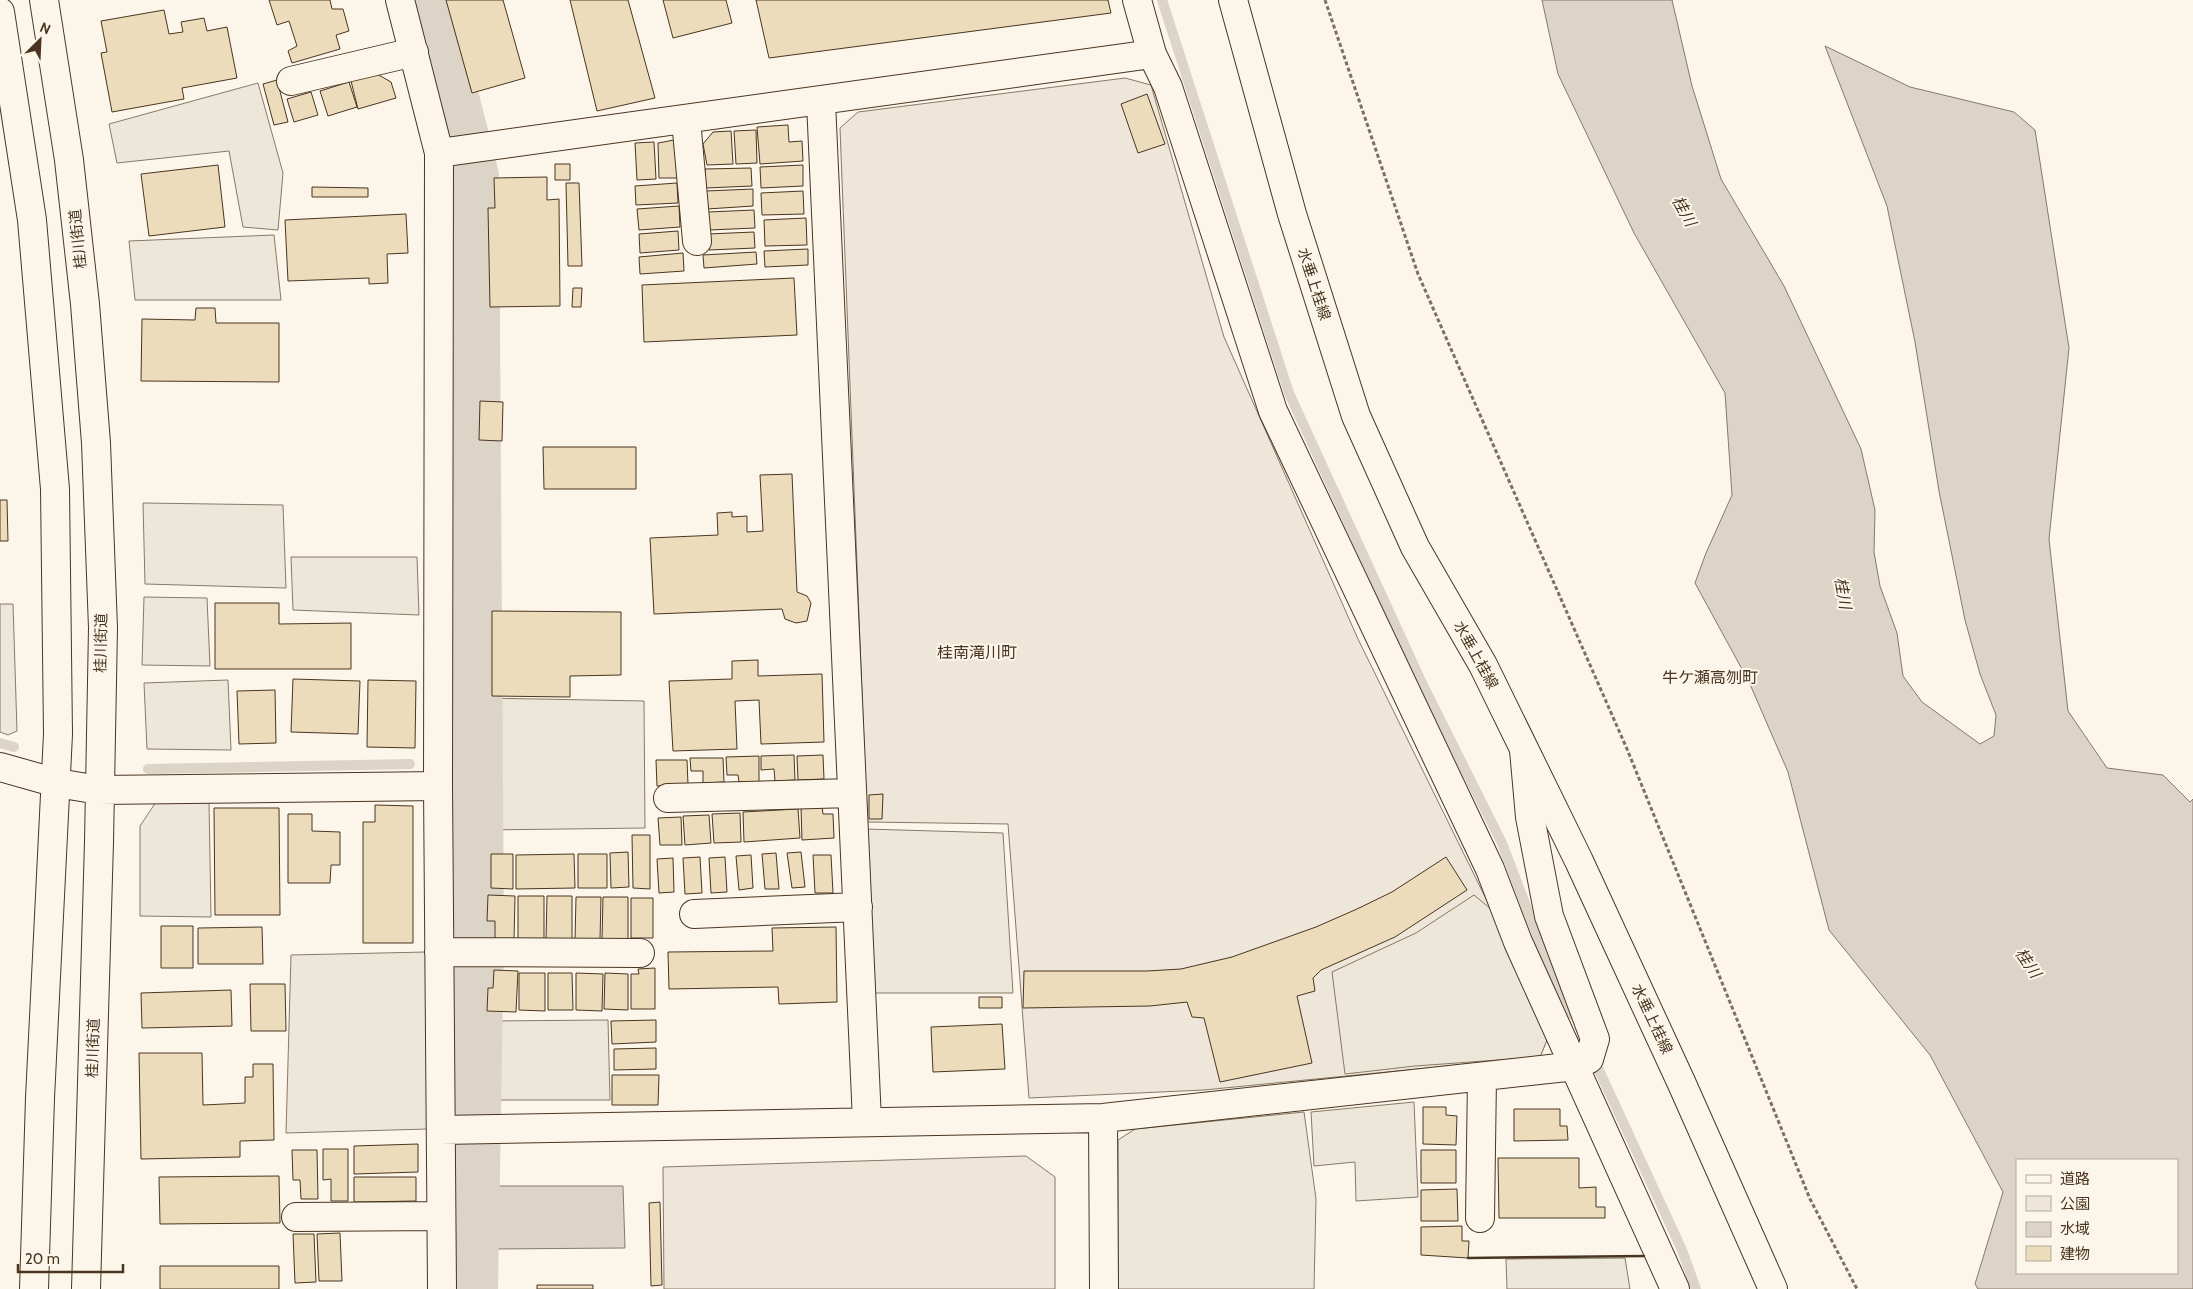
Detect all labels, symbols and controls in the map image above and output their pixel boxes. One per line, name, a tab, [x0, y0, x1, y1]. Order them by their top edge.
north arrow	[15, 15, 65, 65]
text: N	[37, 18, 53, 38]
water label: 桂川	[1668, 192, 1701, 231]
street label: 桂川街道	[66, 208, 90, 270]
street label: 水垂上桂線	[1294, 246, 1334, 322]
water label: 桂川	[1831, 576, 1855, 612]
street label: 桂川街道	[91, 613, 111, 673]
street label: 水垂上桂線	[1450, 618, 1502, 692]
district label: 桂南滝川町	[937, 643, 1017, 662]
district label: 牛ケ瀬高刎町	[1662, 668, 1758, 687]
water label: 桂川	[2011, 944, 2046, 983]
street label: 水垂上桂線	[1628, 981, 1676, 1057]
street label: 桂川街道	[83, 1018, 103, 1078]
legend	[2016, 1159, 2178, 1274]
text: 道路	[2060, 1170, 2090, 1188]
text: 公園	[2060, 1195, 2090, 1213]
text: 水域	[2060, 1220, 2090, 1238]
scale bar	[18, 1242, 122, 1274]
text: 建物	[2060, 1245, 2090, 1263]
text: 20 m	[25, 1250, 60, 1268]

